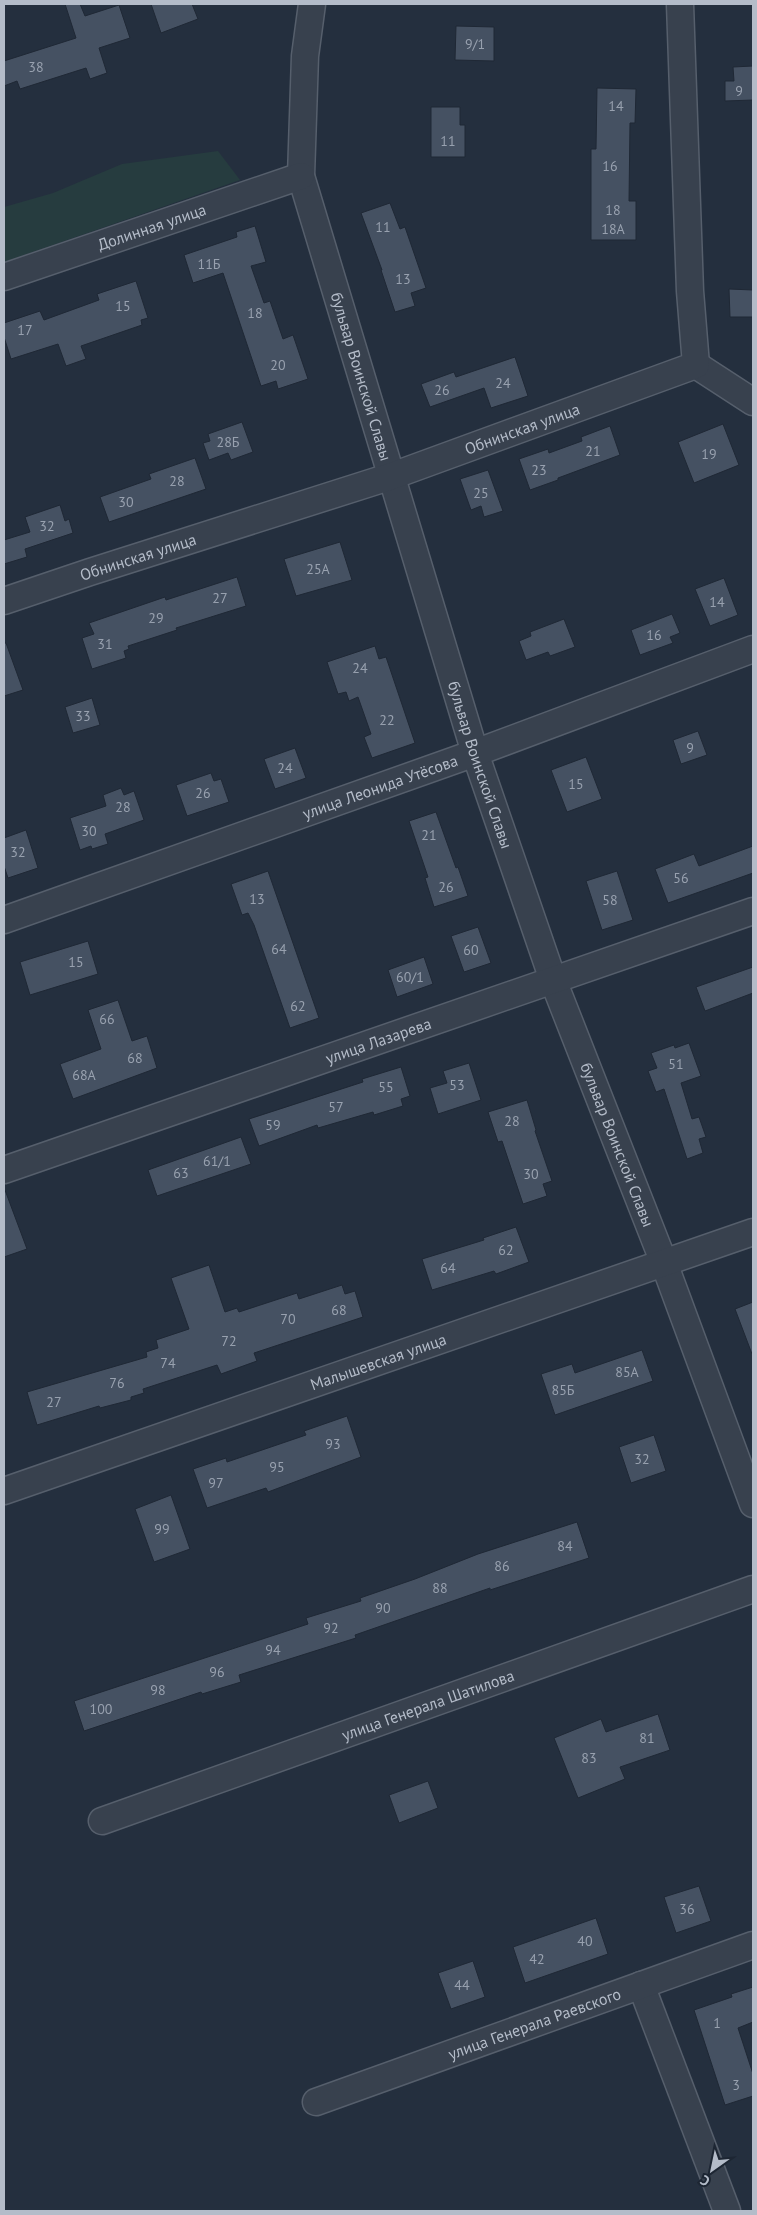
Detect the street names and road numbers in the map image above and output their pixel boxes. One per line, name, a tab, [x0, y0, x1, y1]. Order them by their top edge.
street label: Долинная улица	[95, 199, 209, 255]
street label: бульвар Воинской Славы	[327, 290, 396, 463]
street label: Обнинская улица	[462, 398, 582, 459]
street label: Обнинская улица	[77, 529, 199, 585]
street label: бульвар Воинской Славы	[444, 679, 517, 851]
street label: улица Леонида Утёсова	[300, 750, 460, 823]
street label: улица Лазарева	[323, 1013, 434, 1068]
street label: бульвар Воинской Славы	[576, 1060, 659, 1230]
street label: Малышевская улица	[308, 1329, 449, 1394]
street label: улица Генерала Шатилова	[339, 1665, 517, 1745]
street label: улица Генерала Раевского	[445, 1983, 623, 2064]

